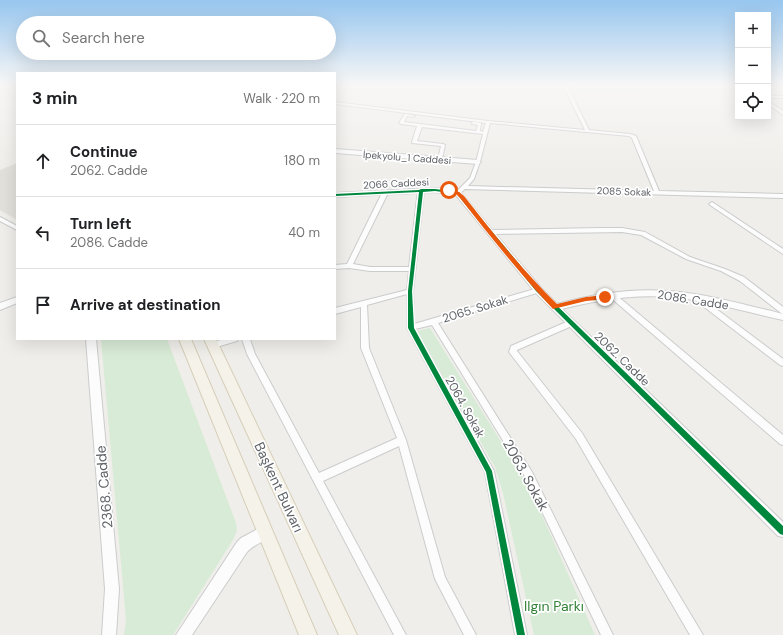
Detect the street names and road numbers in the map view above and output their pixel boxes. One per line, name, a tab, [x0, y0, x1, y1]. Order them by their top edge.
street label: İpekyolu_1 Caddesi	[362, 148, 452, 167]
street label: 2066 Caddesi	[363, 175, 429, 192]
street label: 2085 Sokak	[596, 184, 651, 199]
street label: 2086. Cadde	[656, 286, 730, 314]
street label: 2065. Sokak	[440, 291, 510, 327]
street label: 2062. Cadde	[591, 328, 653, 390]
street label: 2064. Sokak	[442, 373, 488, 441]
street label: 2063. Sokak	[499, 436, 553, 514]
street label: Başkent Bulvarı	[250, 439, 308, 535]
street label: 2368. Cadde	[91, 445, 117, 529]

